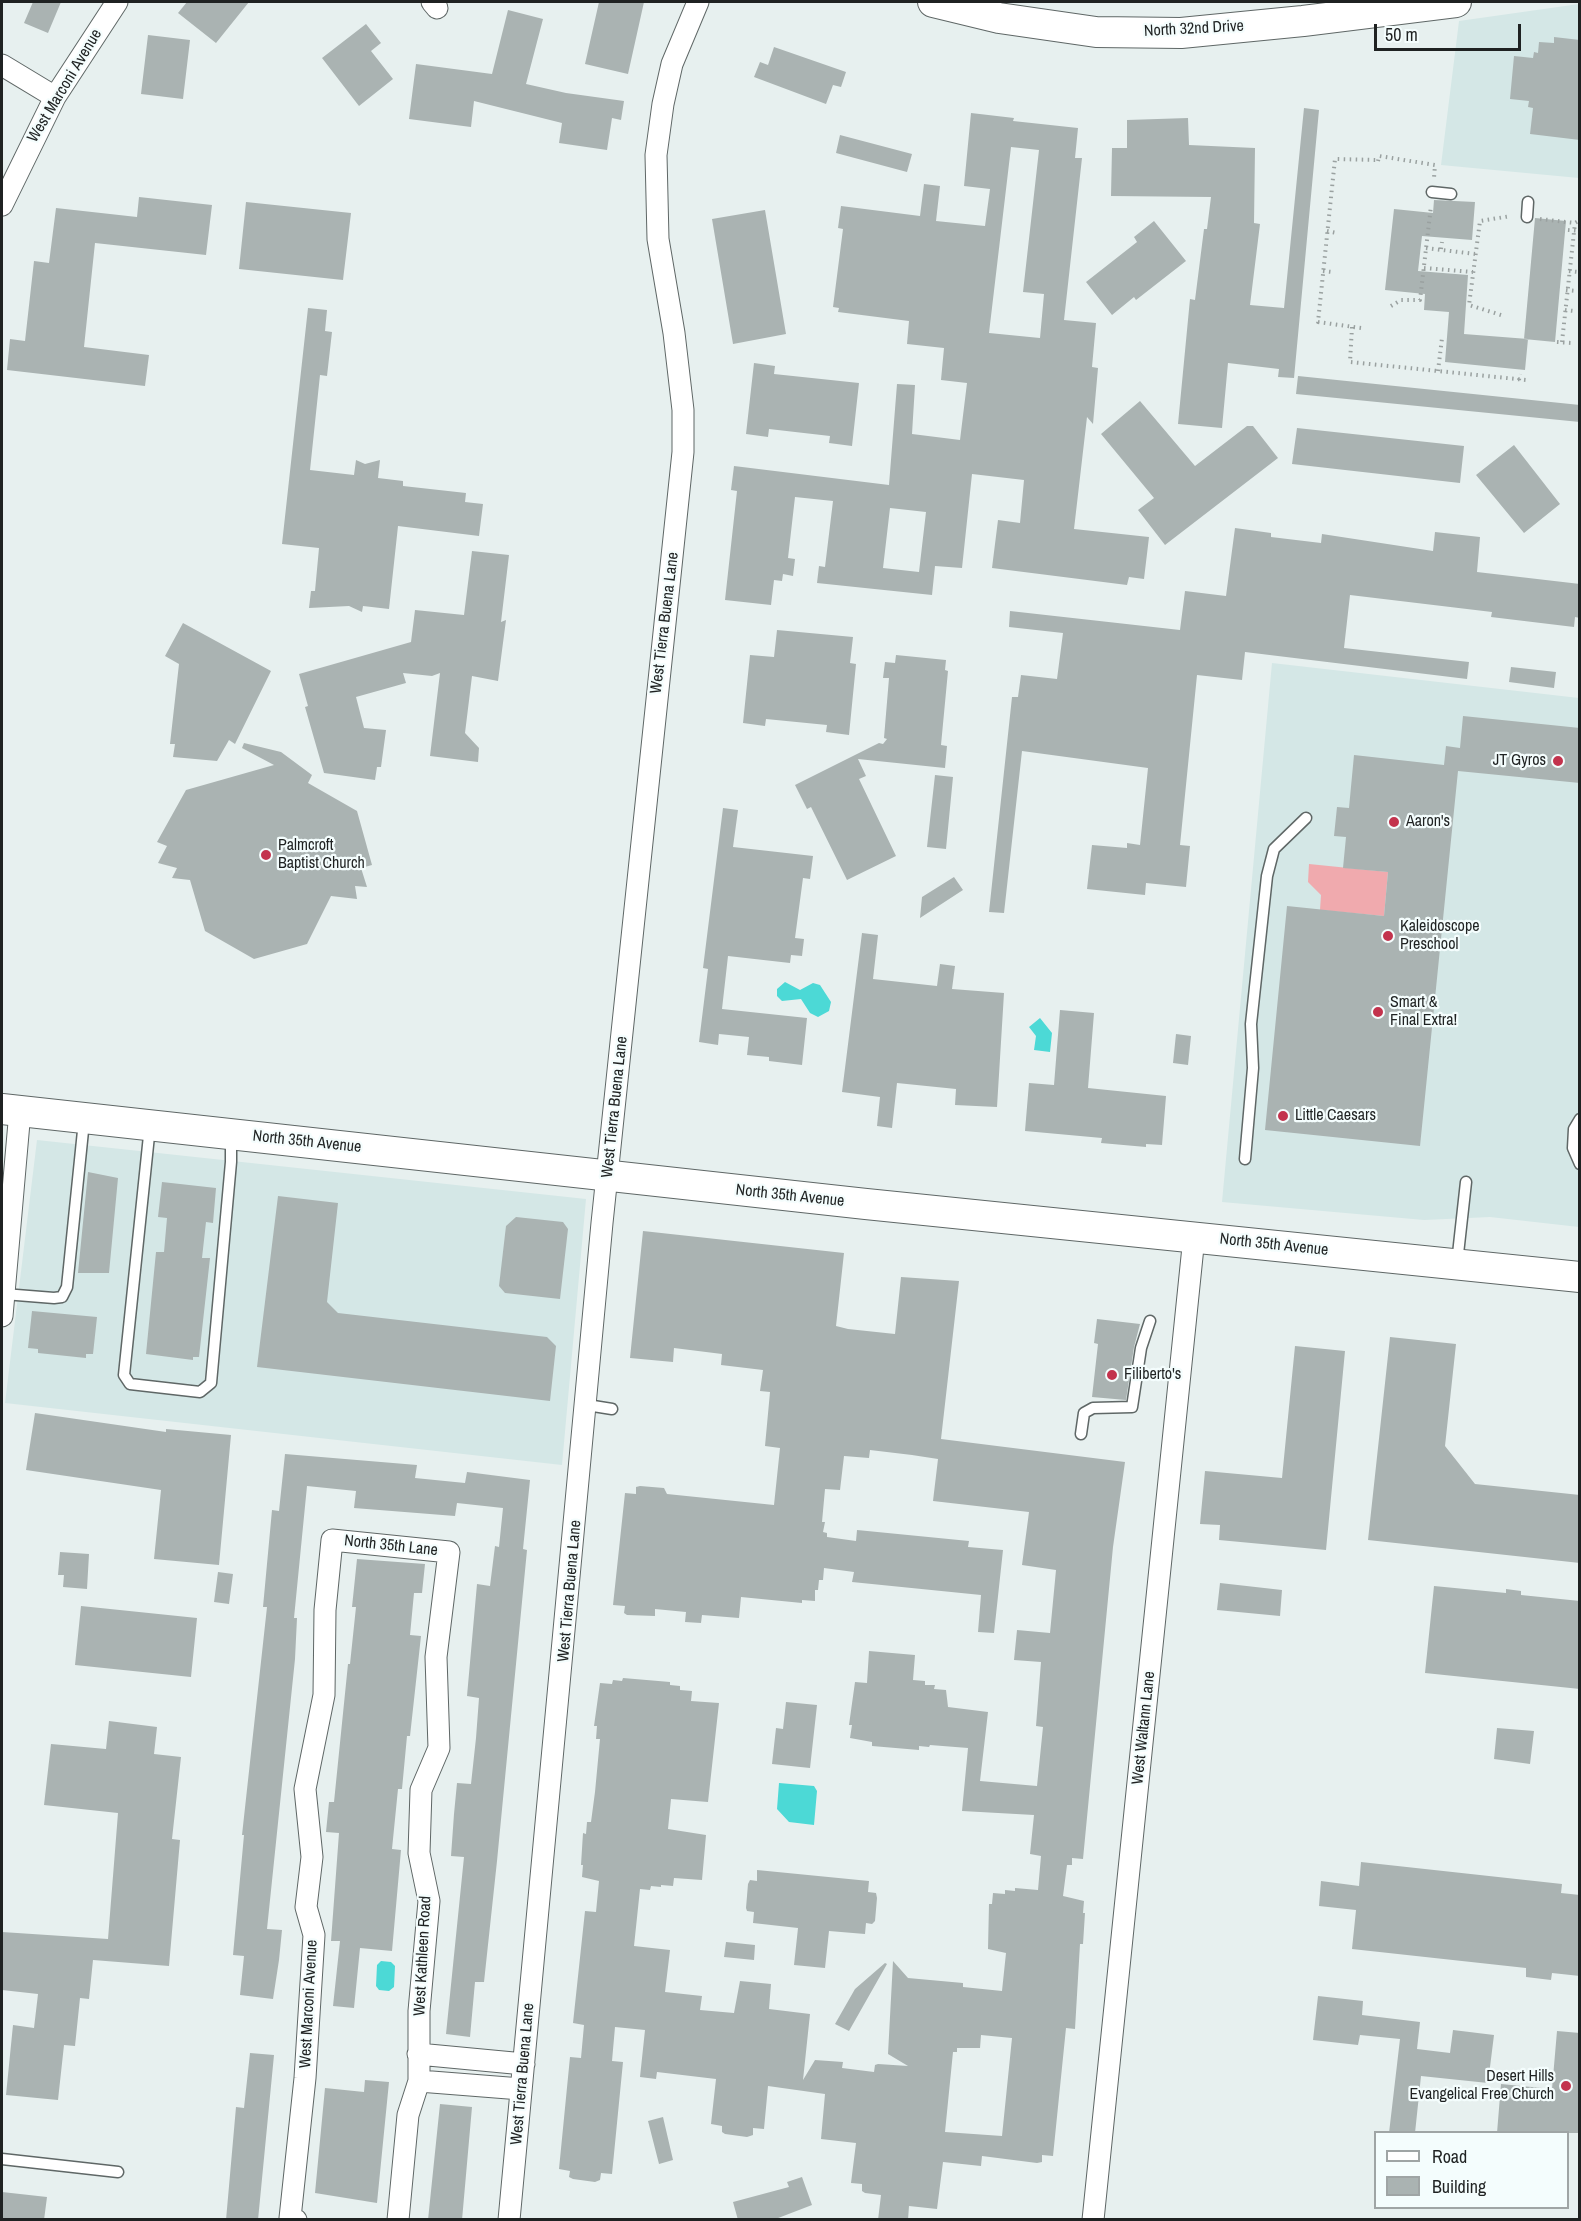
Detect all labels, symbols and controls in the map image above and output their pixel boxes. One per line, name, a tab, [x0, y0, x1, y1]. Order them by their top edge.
scale bar	[1377, 12, 1524, 50]
street label: North 32nd Drive	[1144, 17, 1244, 41]
text: 50 m	[1385, 22, 1418, 47]
street label: West Marconi Avenue	[24, 26, 106, 146]
street label: West Tierra Buena Lane	[647, 551, 683, 695]
place label: JT Gyros	[1493, 751, 1546, 771]
marker: JT Gyros	[1551, 754, 1565, 768]
place label: Aaron's	[1406, 812, 1450, 832]
marker: Aaron's	[1387, 815, 1401, 829]
place label: Palmcroft Baptist Church	[278, 836, 365, 874]
marker: Palmcroft Baptist Church	[259, 848, 273, 862]
place label: Kaleidoscope Preschool	[1400, 917, 1480, 955]
marker: Kaleidoscope Preschool	[1381, 929, 1395, 943]
place label: Smart & Final Extra!	[1390, 993, 1457, 1031]
marker: Smart & Final Extra!	[1371, 1005, 1385, 1019]
street label: West Tierra Buena Lane	[598, 1035, 632, 1179]
place label: Little Caesars	[1295, 1106, 1376, 1126]
marker: Little Caesars	[1276, 1109, 1290, 1123]
street label: North 35th Avenue	[252, 1127, 362, 1157]
street label: North 35th Avenue	[735, 1181, 845, 1211]
street label: North 35th Avenue	[1219, 1230, 1329, 1260]
place label: Filiberto's	[1124, 1365, 1181, 1385]
marker: Filiberto's	[1105, 1368, 1119, 1382]
street label: West Tierra Buena Lane	[554, 1519, 586, 1663]
street label: North 35th Lane	[343, 1532, 439, 1560]
street label: West Waltann Lane	[1129, 1670, 1159, 1786]
street label: West Kathleen Road	[410, 1896, 436, 2016]
street label: West Marconi Avenue	[296, 1939, 322, 2069]
street label: West Tierra Buena Lane	[507, 2002, 539, 2146]
place label: Desert Hills Evangelical Free Church	[1410, 2067, 1554, 2105]
marker: Desert Hills Evangelical Free Church	[1559, 2079, 1573, 2093]
legend	[1374, 2131, 1569, 2209]
text: Road	[1432, 2144, 1467, 2169]
text: Building	[1432, 2174, 1486, 2199]

